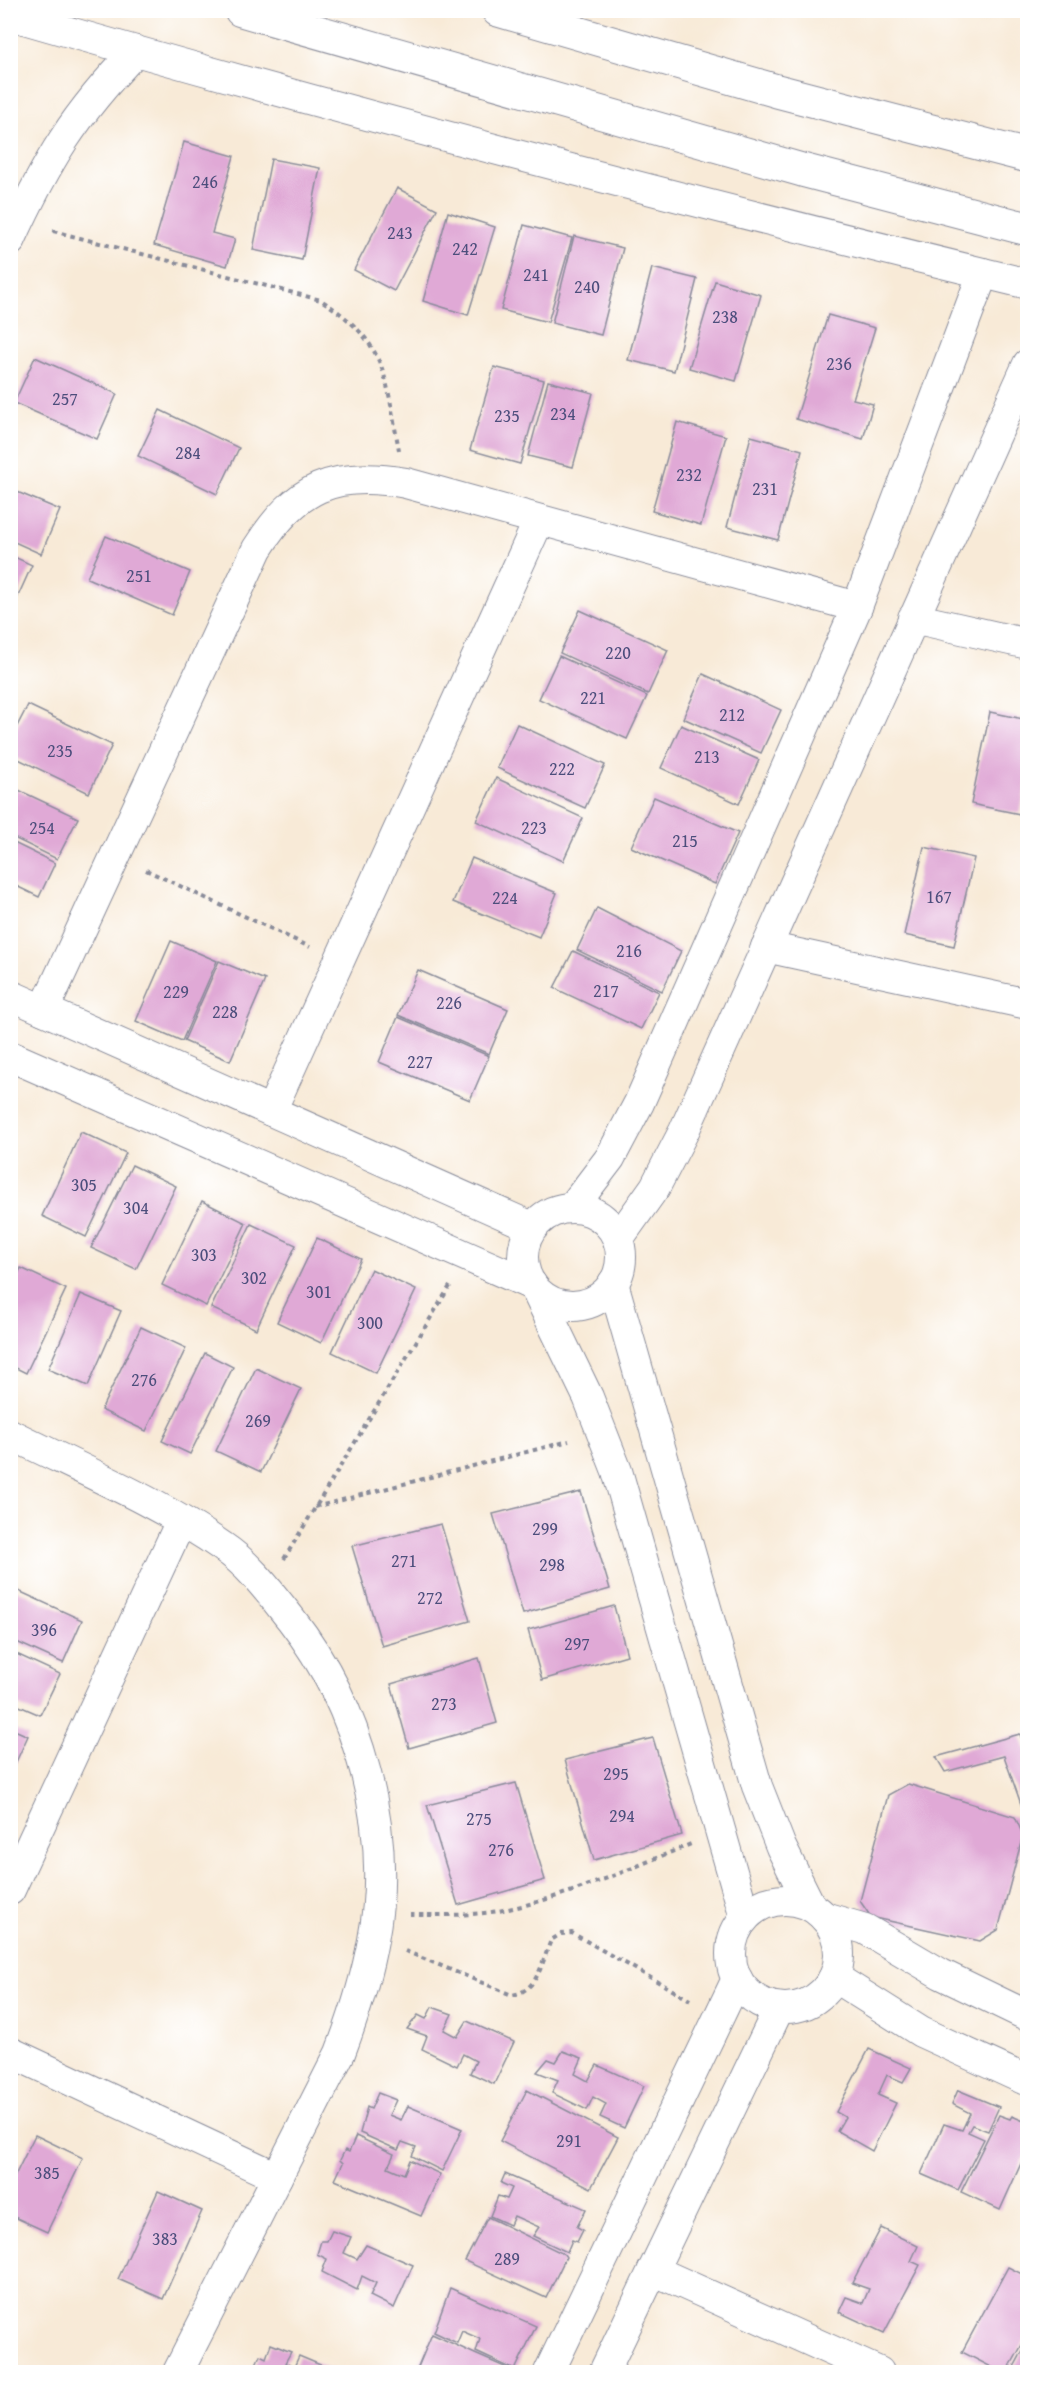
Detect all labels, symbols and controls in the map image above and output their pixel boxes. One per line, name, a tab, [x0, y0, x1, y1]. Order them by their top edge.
house number: 246	[192, 168, 218, 195]
house number: 243	[387, 219, 413, 246]
house number: 242	[452, 235, 478, 262]
house number: 241	[523, 261, 549, 288]
house number: 240	[574, 273, 600, 300]
house number: 238	[712, 303, 738, 330]
house number: 236	[826, 350, 852, 377]
house number: 257	[52, 385, 78, 412]
house number: 234	[550, 400, 576, 427]
house number: 235	[494, 402, 520, 429]
house number: 284	[175, 439, 201, 466]
house number: 232	[676, 461, 702, 488]
house number: 231	[752, 475, 778, 502]
house number: 251	[126, 562, 152, 589]
house number: 220	[605, 639, 631, 666]
house number: 221	[580, 684, 606, 711]
house number: 212	[719, 701, 745, 728]
house number: 235	[47, 737, 73, 764]
house number: 213	[694, 743, 720, 770]
house number: 222	[549, 755, 575, 782]
house number: 254	[29, 814, 55, 841]
house number: 223	[521, 814, 547, 841]
house number: 215	[672, 827, 698, 854]
house number: 167	[926, 883, 952, 910]
house number: 224	[492, 884, 518, 911]
house number: 216	[616, 937, 642, 964]
house number: 217	[593, 977, 619, 1004]
house number: 229	[163, 978, 189, 1005]
house number: 226	[436, 989, 462, 1016]
house number: 228	[212, 998, 238, 1025]
house number: 227	[407, 1048, 433, 1075]
house number: 305	[71, 1171, 97, 1198]
house number: 304	[123, 1194, 149, 1221]
house number: 303	[191, 1241, 217, 1268]
house number: 302	[241, 1264, 267, 1291]
house number: 301	[306, 1278, 332, 1305]
house number: 300	[357, 1309, 383, 1336]
house number: 276	[131, 1366, 157, 1393]
house number: 269	[245, 1407, 271, 1434]
house number: 299	[532, 1515, 558, 1542]
house number: 271	[391, 1547, 417, 1574]
house number: 298	[539, 1551, 565, 1578]
house number: 272	[417, 1584, 443, 1611]
house number: 396	[31, 1616, 57, 1643]
house number: 297	[564, 1630, 590, 1657]
house number: 273	[431, 1690, 457, 1717]
house number: 295	[603, 1760, 629, 1787]
house number: 294	[609, 1802, 635, 1829]
house number: 275	[466, 1805, 492, 1832]
house number: 276	[488, 1836, 514, 1863]
house number: 291	[556, 2127, 582, 2154]
house number: 385	[34, 2159, 60, 2186]
house number: 383	[152, 2225, 178, 2252]
house number: 289	[494, 2245, 520, 2272]

